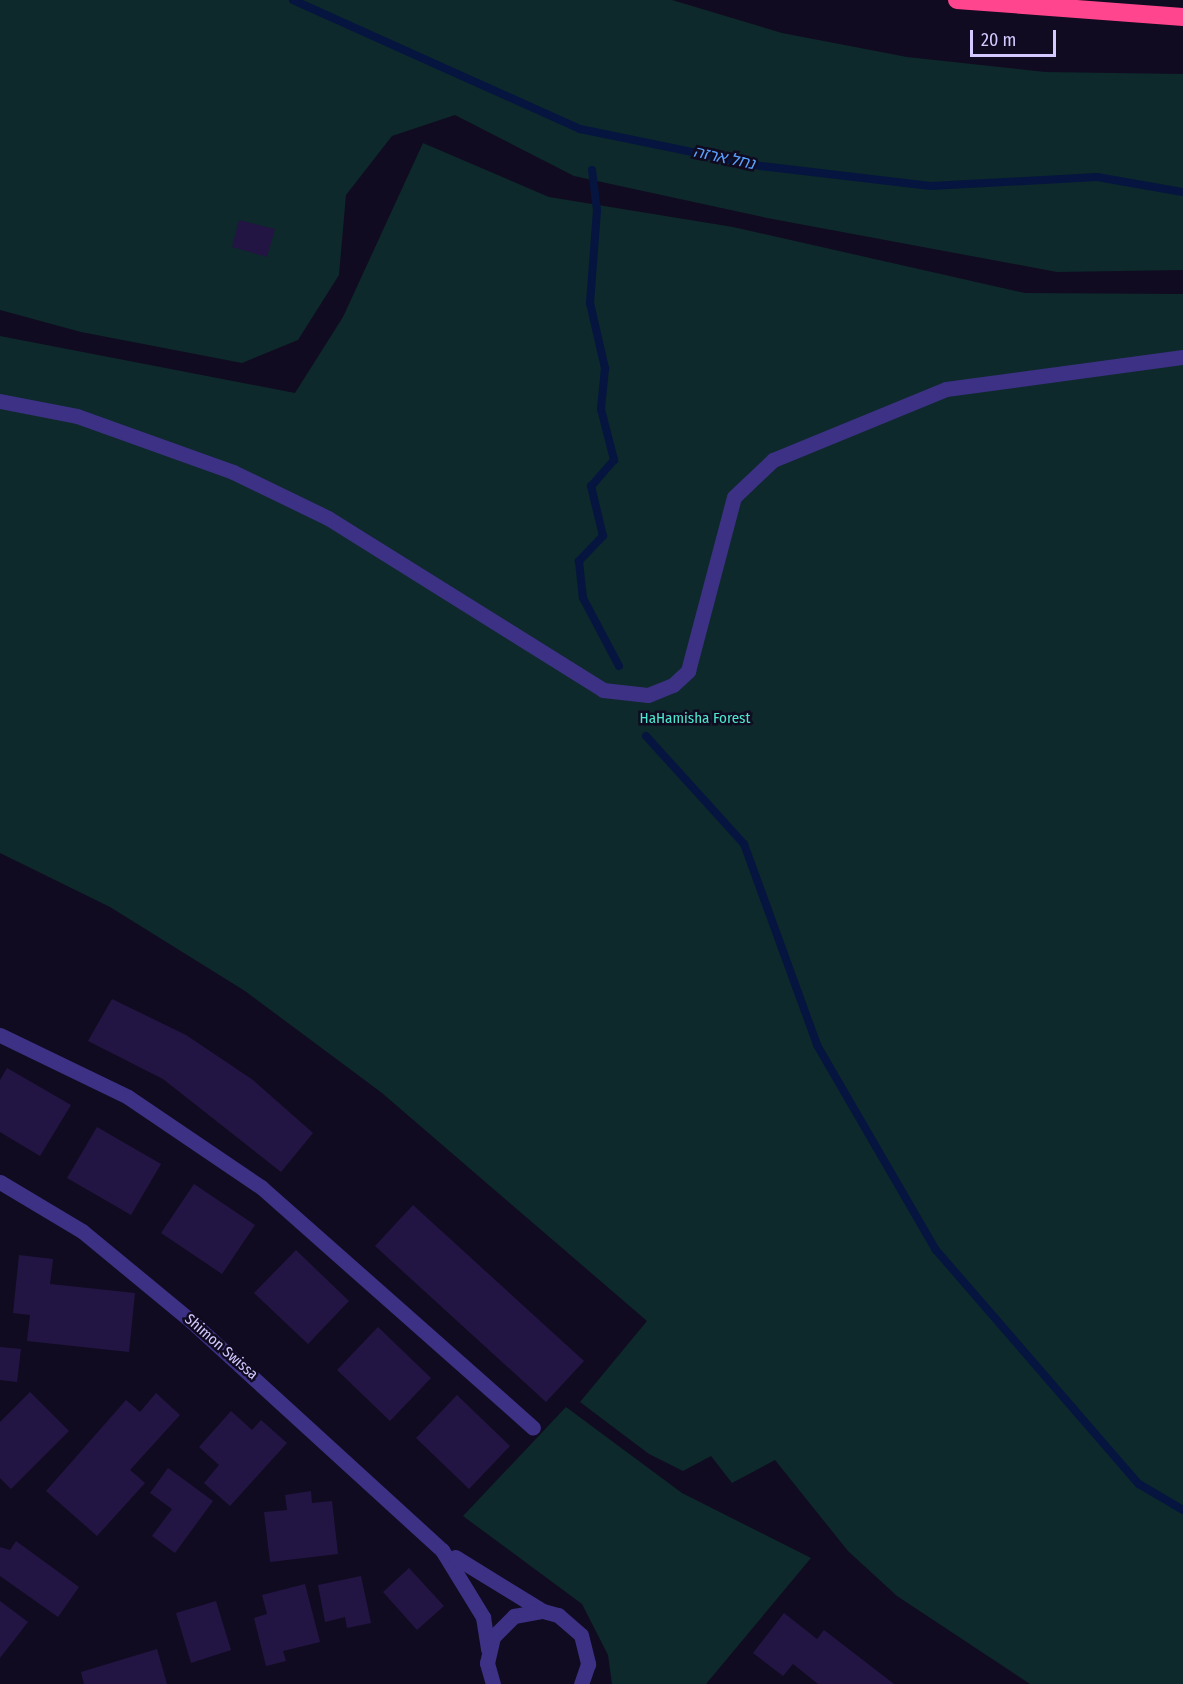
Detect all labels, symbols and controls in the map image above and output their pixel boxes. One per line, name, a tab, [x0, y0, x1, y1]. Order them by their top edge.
scale bar	[973, 18, 1058, 56]
text: 20 m	[981, 29, 1016, 51]
water label: נחל ארזה	[691, 142, 757, 174]
park label: HaHamisha Forest	[640, 710, 750, 728]
street label: Shimon Swissa	[181, 1310, 261, 1384]

